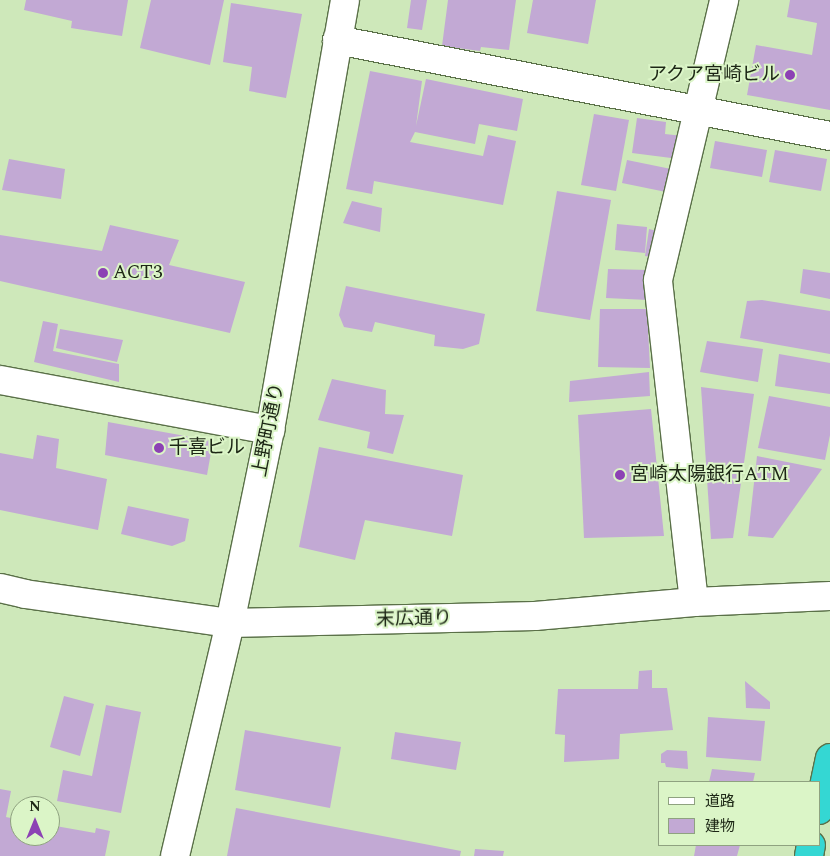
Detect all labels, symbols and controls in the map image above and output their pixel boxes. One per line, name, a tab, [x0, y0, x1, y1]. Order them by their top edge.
place label: アクア宮崎ビル	[647, 64, 780, 86]
marker: アクア宮崎ビル	[784, 69, 796, 81]
place label: ACT3	[113, 262, 162, 284]
marker: ACT3	[97, 267, 109, 279]
street label: 上野町通り	[249, 381, 289, 479]
place label: 千喜ビル	[169, 437, 245, 459]
marker: 千喜ビル	[153, 442, 165, 454]
place label: 宮崎太陽銀行ATM	[630, 464, 789, 486]
marker: 宮崎太陽銀行ATM	[614, 469, 626, 481]
street label: 末広通り	[376, 607, 452, 631]
legend	[658, 781, 820, 846]
text: 道路	[705, 790, 735, 813]
north arrow	[10, 796, 60, 846]
text: N	[29, 796, 41, 817]
text: 建物	[705, 815, 735, 838]

